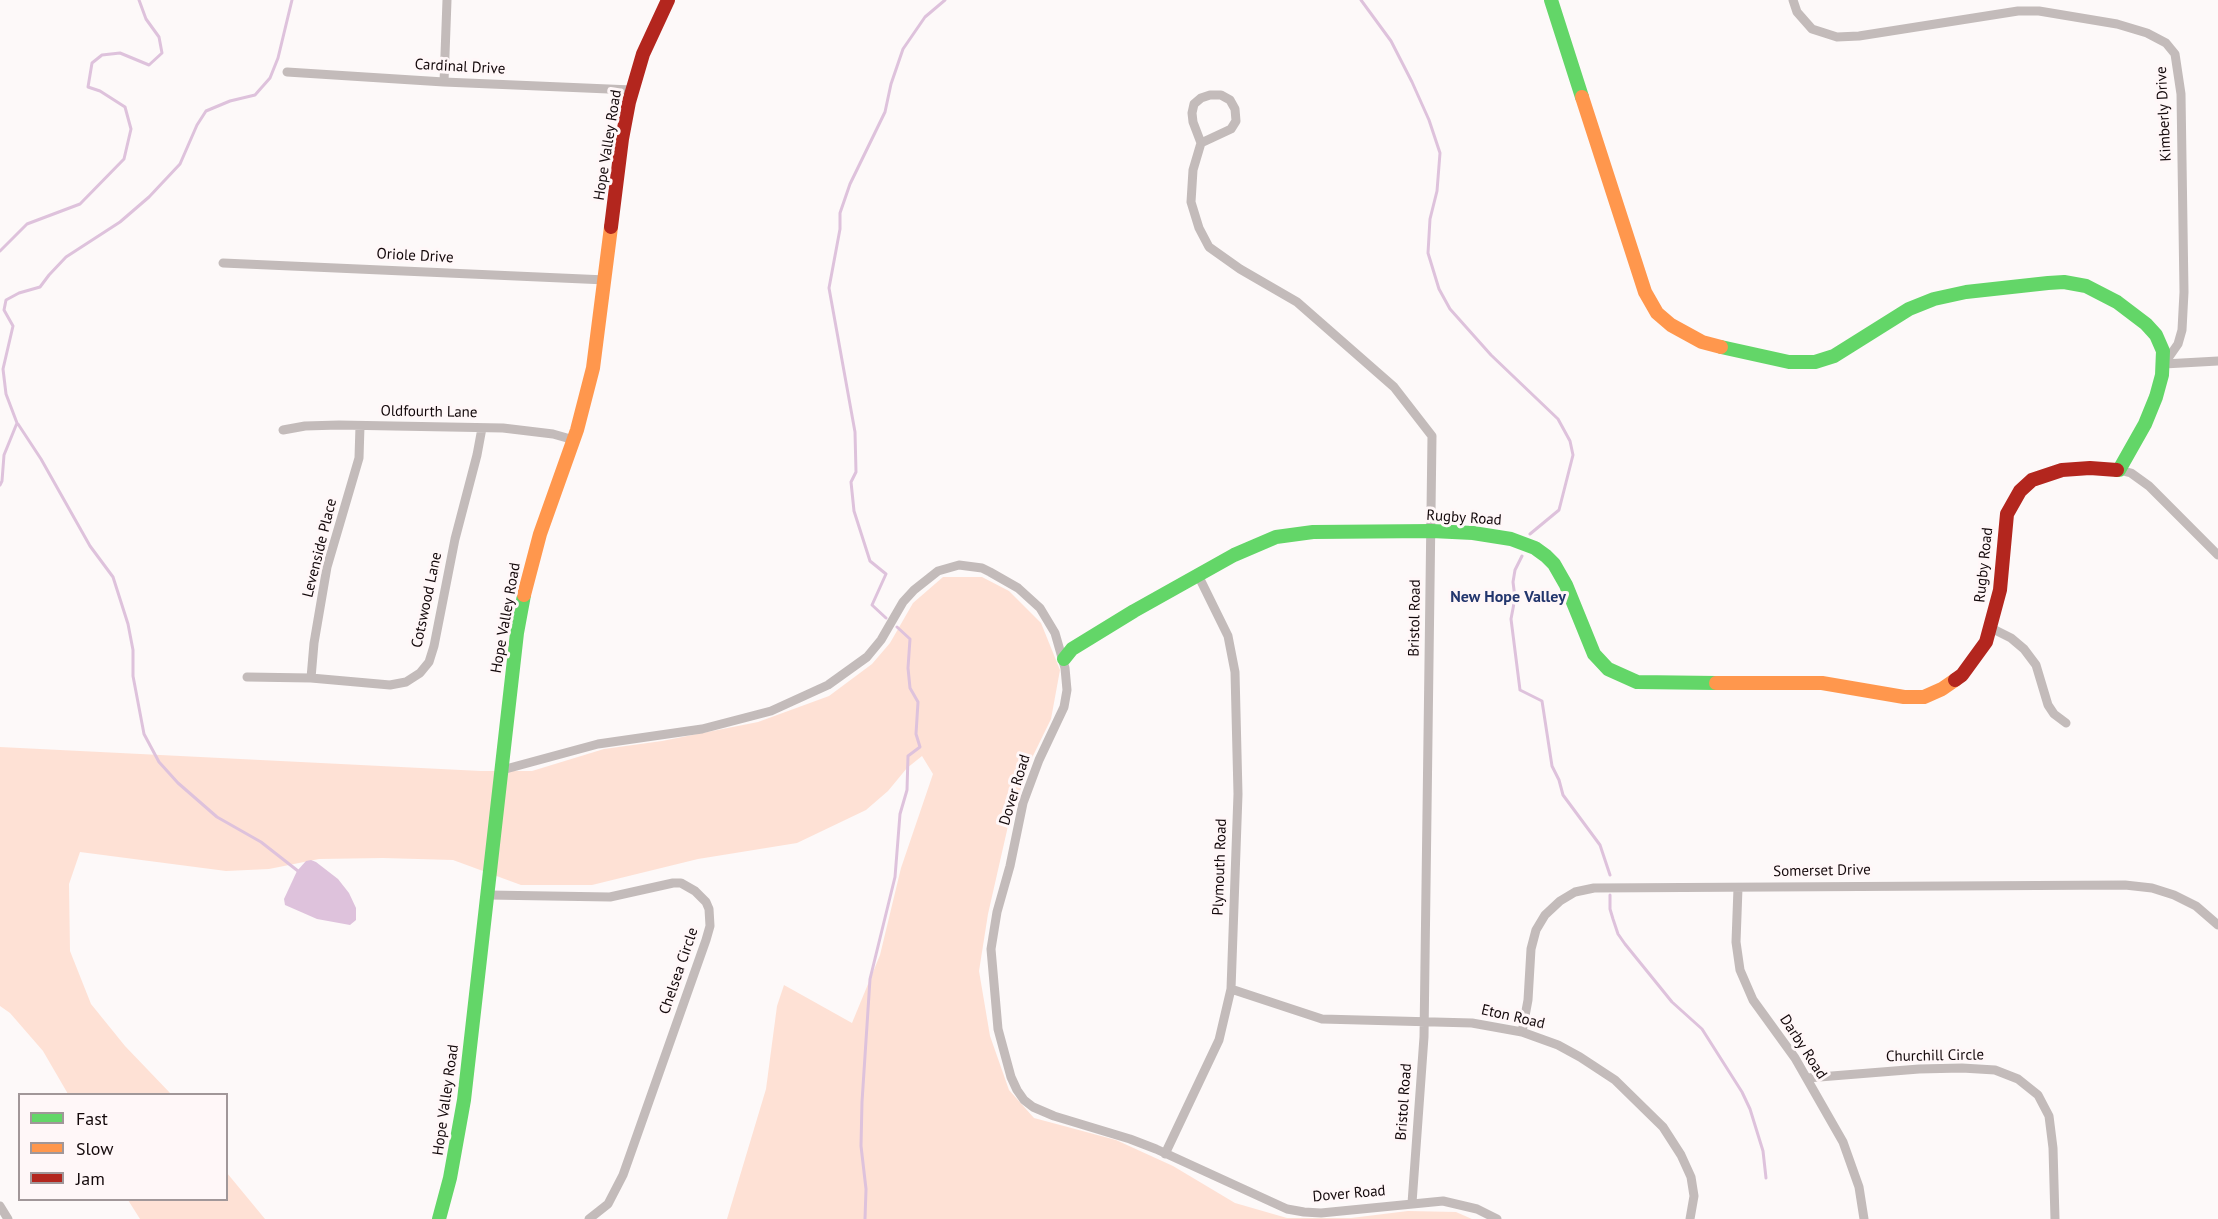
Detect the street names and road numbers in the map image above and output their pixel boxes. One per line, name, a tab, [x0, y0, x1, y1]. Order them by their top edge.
street label: Cardinal Drive	[414, 56, 506, 78]
street label: Kimberly Drive	[2153, 66, 2175, 162]
street label: Hope Valley Road	[590, 88, 626, 202]
street label: Oriole Drive	[376, 245, 454, 267]
street label: Oldfourth Lane	[380, 402, 478, 422]
street label: Levenside Place	[299, 497, 341, 599]
street label: Rugby Road	[1426, 506, 1502, 530]
street label: Rugby Road	[1971, 526, 1997, 604]
street label: Cotswood Lane	[408, 551, 446, 649]
street label: Hope Valley Road	[487, 561, 525, 675]
street label: Bristol Road	[1405, 579, 1425, 657]
street label: Dover Road	[996, 752, 1034, 828]
street label: Plymouth Road	[1209, 818, 1231, 916]
street label: Somerset Drive	[1773, 861, 1871, 881]
street label: Chelsea Circle	[656, 925, 702, 1017]
street label: Eton Road	[1479, 1001, 1547, 1033]
street label: Darby Road	[1776, 1011, 1830, 1083]
street label: Hope Valley Road	[429, 1043, 463, 1157]
street label: Churchill Circle	[1886, 1046, 1984, 1066]
street label: Bristol Road	[1392, 1063, 1416, 1141]
street label: Dover Road	[1312, 1182, 1386, 1206]

